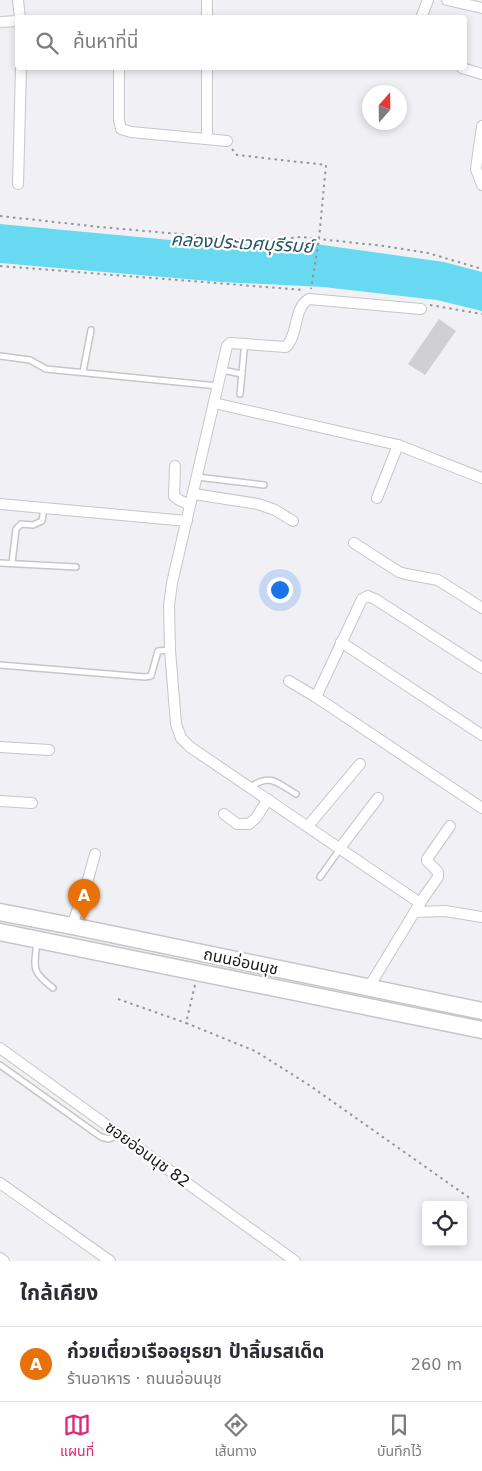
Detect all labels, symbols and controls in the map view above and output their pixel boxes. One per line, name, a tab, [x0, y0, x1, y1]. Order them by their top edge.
search box	[15, 15, 467, 70]
icon: search	[33, 29, 61, 57]
text: ค้นหาที่นี่	[73, 30, 138, 52]
north arrow	[362, 85, 407, 130]
water label: คลองประเวศบุรีรมย์	[170, 228, 317, 258]
your location	[267, 577, 293, 603]
pin: A	[68, 879, 100, 920]
street label: ถนนอ่อนนุช	[202, 944, 280, 979]
street label: ซอยอ่อนนุช 82	[102, 1117, 194, 1191]
map controls	[422, 1201, 467, 1246]
button: locate	[422, 1201, 467, 1246]
text: ใกล้เคียง	[20, 1281, 98, 1305]
text: ก๋วยเตี๋ยวเรืออยุธยา ป้าลิ้มรสเด็ด	[67, 1340, 324, 1362]
text: A	[30, 1355, 42, 1374]
text: 260 m	[411, 1355, 462, 1374]
text: ร้านอาหาร · ถนนอ่อนนุช	[67, 1369, 222, 1388]
tab: แผนที่	[60, 1411, 94, 1462]
tab: เส้นทาง	[214, 1411, 257, 1462]
tab: บันทึกไว้	[377, 1411, 422, 1462]

